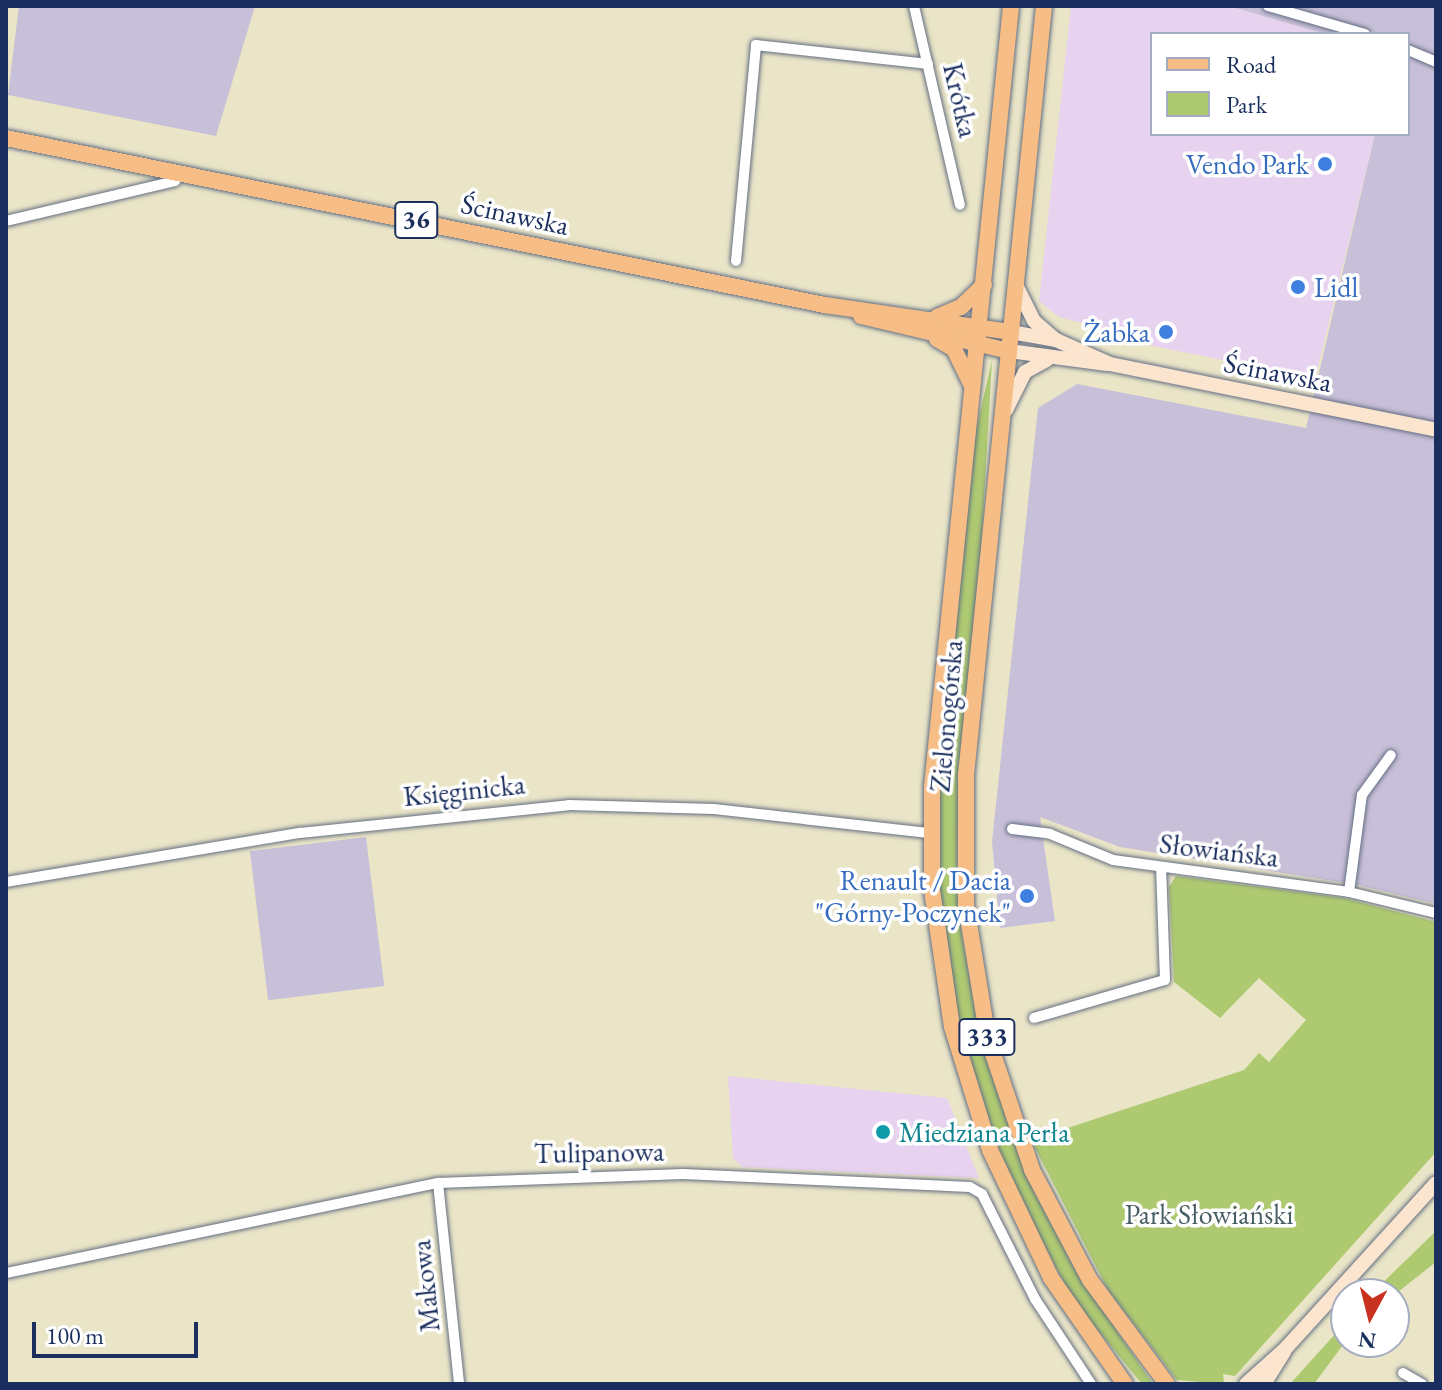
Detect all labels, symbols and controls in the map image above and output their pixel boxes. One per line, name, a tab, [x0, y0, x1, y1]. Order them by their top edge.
legend	[1150, 32, 1410, 136]
text: Road	[1226, 49, 1276, 80]
street label: Krótka	[936, 59, 986, 141]
text: Park	[1226, 89, 1267, 120]
place label: Vendo Park	[1186, 147, 1309, 181]
marker: Vendo Park	[1316, 155, 1334, 173]
street label: Ścinawska	[458, 186, 572, 242]
road number: 36	[394, 198, 438, 242]
place label: Lidl	[1314, 270, 1358, 304]
marker: Lidl	[1289, 278, 1307, 296]
place label: Żabka	[1084, 315, 1150, 349]
marker: Żabka	[1157, 323, 1175, 341]
street label: Ścinawska	[1221, 345, 1335, 399]
street label: Zielonogórska	[923, 639, 969, 793]
street label: Księginicka	[402, 767, 526, 813]
street label: Słowiańska	[1158, 826, 1280, 874]
place label: Renault / Dacia "Górny-Poczynek"	[815, 863, 1011, 929]
marker: Renault / Dacia "Górny-Poczynek"	[1018, 887, 1036, 905]
road number: 333	[957, 1015, 1017, 1059]
place label: Miedziana Perła	[899, 1115, 1069, 1149]
marker: Miedziana Perła	[874, 1123, 892, 1141]
street label: Tulipanowa	[534, 1134, 664, 1170]
park label: Park Słowiański	[1125, 1197, 1293, 1231]
street label: Makowa	[403, 1238, 447, 1334]
north arrow	[1330, 1278, 1410, 1358]
scale bar	[36, 1306, 202, 1356]
text: 100 m	[46, 1320, 104, 1351]
text: N	[1357, 1325, 1378, 1356]

